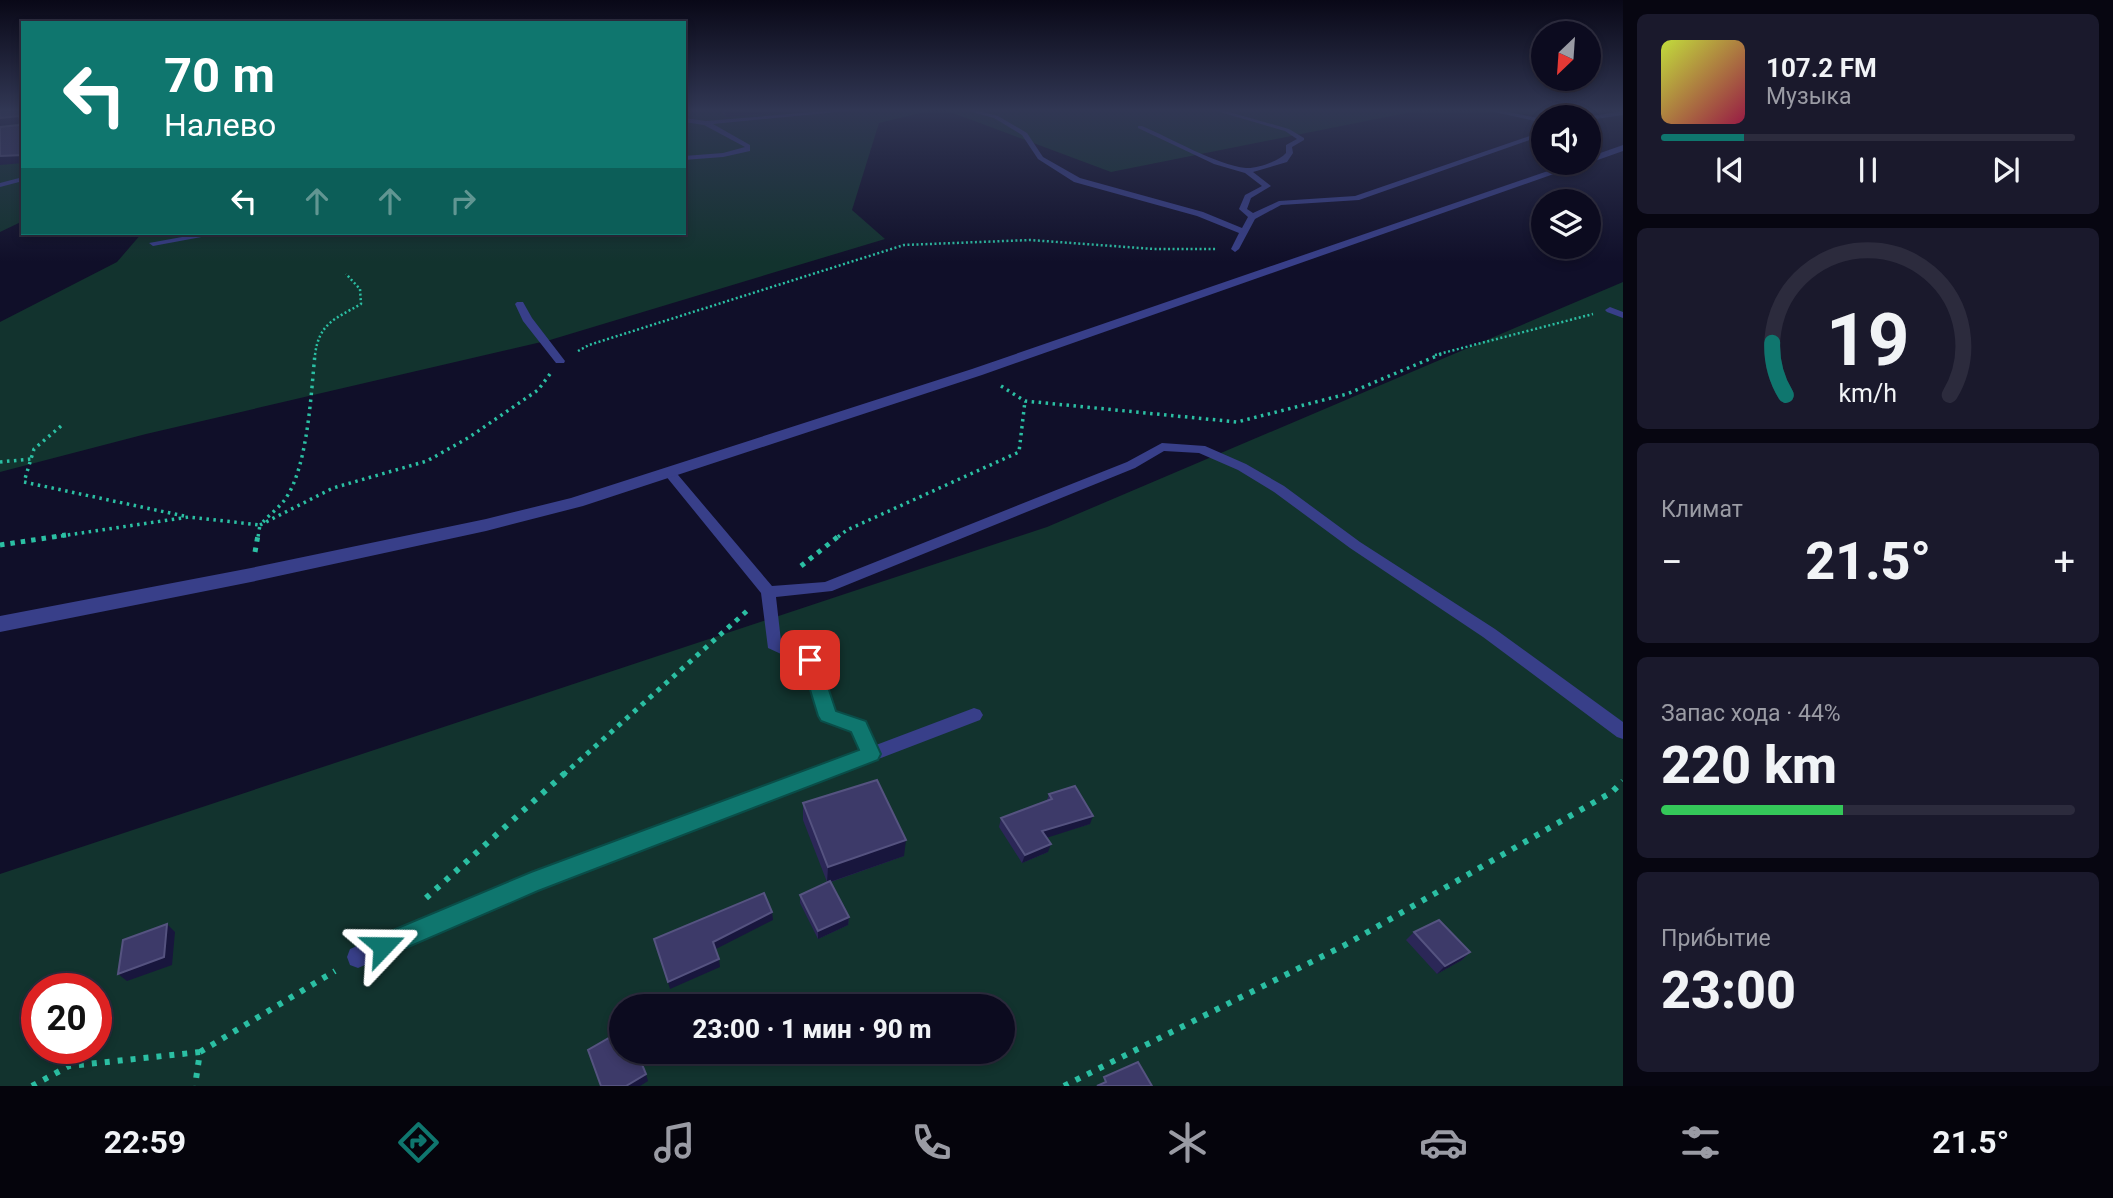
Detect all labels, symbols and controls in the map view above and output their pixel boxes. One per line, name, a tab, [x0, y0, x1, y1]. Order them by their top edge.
north arrow	[1531, 21, 1601, 91]
map controls	[1531, 21, 1601, 259]
text: 70 m	[164, 47, 275, 104]
icon: left	[49, 49, 140, 140]
text: 107.2 FM	[1766, 53, 1877, 83]
text: Музыка	[1766, 83, 1851, 110]
button: sound	[1531, 105, 1601, 175]
text: Налево	[164, 106, 276, 144]
icon: previous	[1711, 151, 1749, 189]
icon: pause	[1849, 151, 1887, 189]
icon: next	[1987, 151, 2025, 189]
icon: left	[225, 182, 263, 220]
icon: ahead	[298, 182, 336, 220]
icon: ahead	[371, 182, 409, 220]
icon: right	[444, 182, 482, 220]
button: layers	[1531, 189, 1601, 259]
text: 19	[1826, 297, 1910, 383]
text: km/h	[1839, 378, 1897, 407]
text: Климат	[1661, 496, 1743, 523]
text: 21.5°	[1805, 531, 1931, 592]
text: −	[1661, 540, 1683, 584]
text: +	[2053, 540, 2075, 584]
pin	[780, 630, 840, 690]
icon: arrive	[791, 641, 829, 679]
text: Запас хода · 44%	[1661, 700, 1841, 727]
text: 220 km	[1661, 735, 1837, 796]
position arrow	[346, 909, 420, 983]
text: Прибытие	[1661, 925, 1771, 952]
text: 23:00	[1661, 960, 1796, 1021]
speed limit sign: 20	[21, 973, 112, 1064]
text: 23:00 · 1 мин · 90 m	[692, 1014, 932, 1044]
icon: directions	[394, 1118, 443, 1167]
icon: music	[650, 1118, 699, 1167]
icon: phone	[907, 1118, 956, 1167]
icon: climate	[1163, 1118, 1212, 1167]
icon: car	[1419, 1118, 1468, 1167]
icon: filters	[1676, 1118, 1725, 1167]
text: 22:59	[104, 1123, 186, 1161]
text: 21.5°	[1932, 1123, 2009, 1161]

